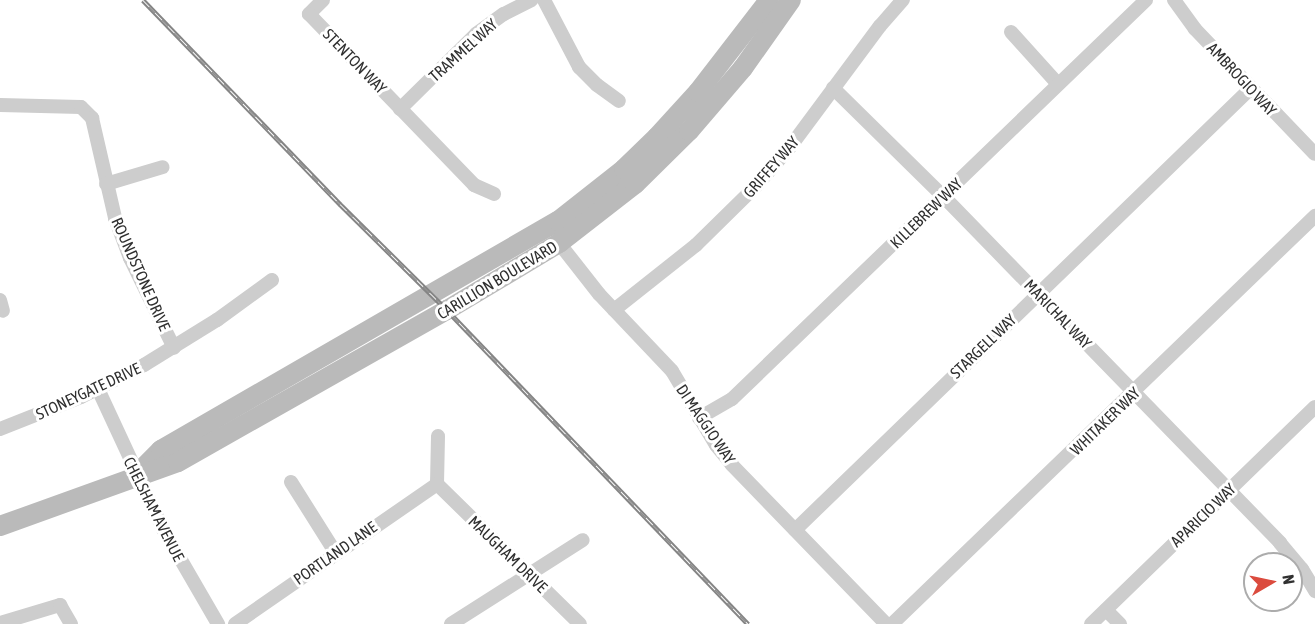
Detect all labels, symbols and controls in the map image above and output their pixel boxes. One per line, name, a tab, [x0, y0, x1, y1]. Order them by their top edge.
street label: TRAMMEL WAY	[425, 14, 501, 86]
street label: STENTON WAY	[319, 24, 391, 98]
street label: AMBROGIO WAY	[1203, 38, 1281, 120]
street label: GRIFFEY WAY	[739, 132, 803, 202]
street label: KILLEBREW WAY	[886, 174, 966, 252]
street label: ROUNDSTONE DRIVE	[107, 214, 175, 334]
street label: CARILLION BOULEVARD	[434, 237, 560, 323]
street label: MARICHAL WAY	[1020, 275, 1096, 353]
street label: STARGELL WAY	[946, 310, 1020, 382]
street label: STONEYGATE DRIVE	[33, 358, 143, 424]
street label: DI MAGGIO WAY	[672, 381, 740, 467]
street label: WHITAKER WAY	[1066, 383, 1144, 459]
street label: CHELSHAM AVENUE	[120, 454, 188, 564]
street label: APARICIO WAY	[1166, 479, 1240, 551]
street label: MAUGHAM DRIVE	[465, 512, 551, 596]
street label: PORTLAND LANE	[290, 517, 380, 589]
north arrow	[1243, 552, 1303, 612]
text: N	[1279, 573, 1298, 586]

